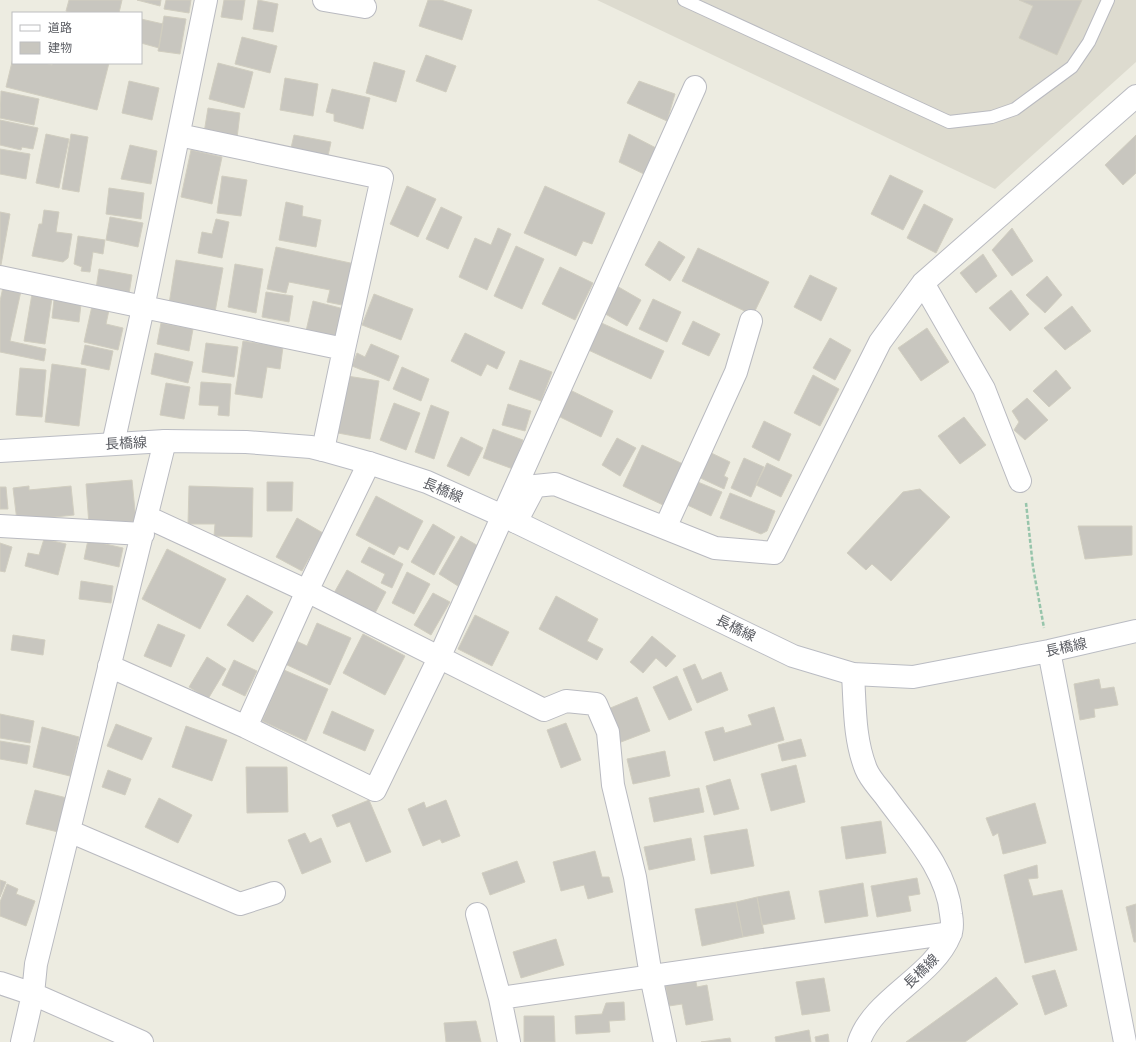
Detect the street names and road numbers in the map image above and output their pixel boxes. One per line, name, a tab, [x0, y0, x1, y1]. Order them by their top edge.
street label: 長橋線	[105, 435, 147, 452]
street label: 長橋線	[421, 475, 465, 506]
street label: 長橋線	[714, 613, 758, 644]
street label: 長橋線	[1044, 636, 1088, 659]
street label: 長橋線	[901, 951, 942, 991]

